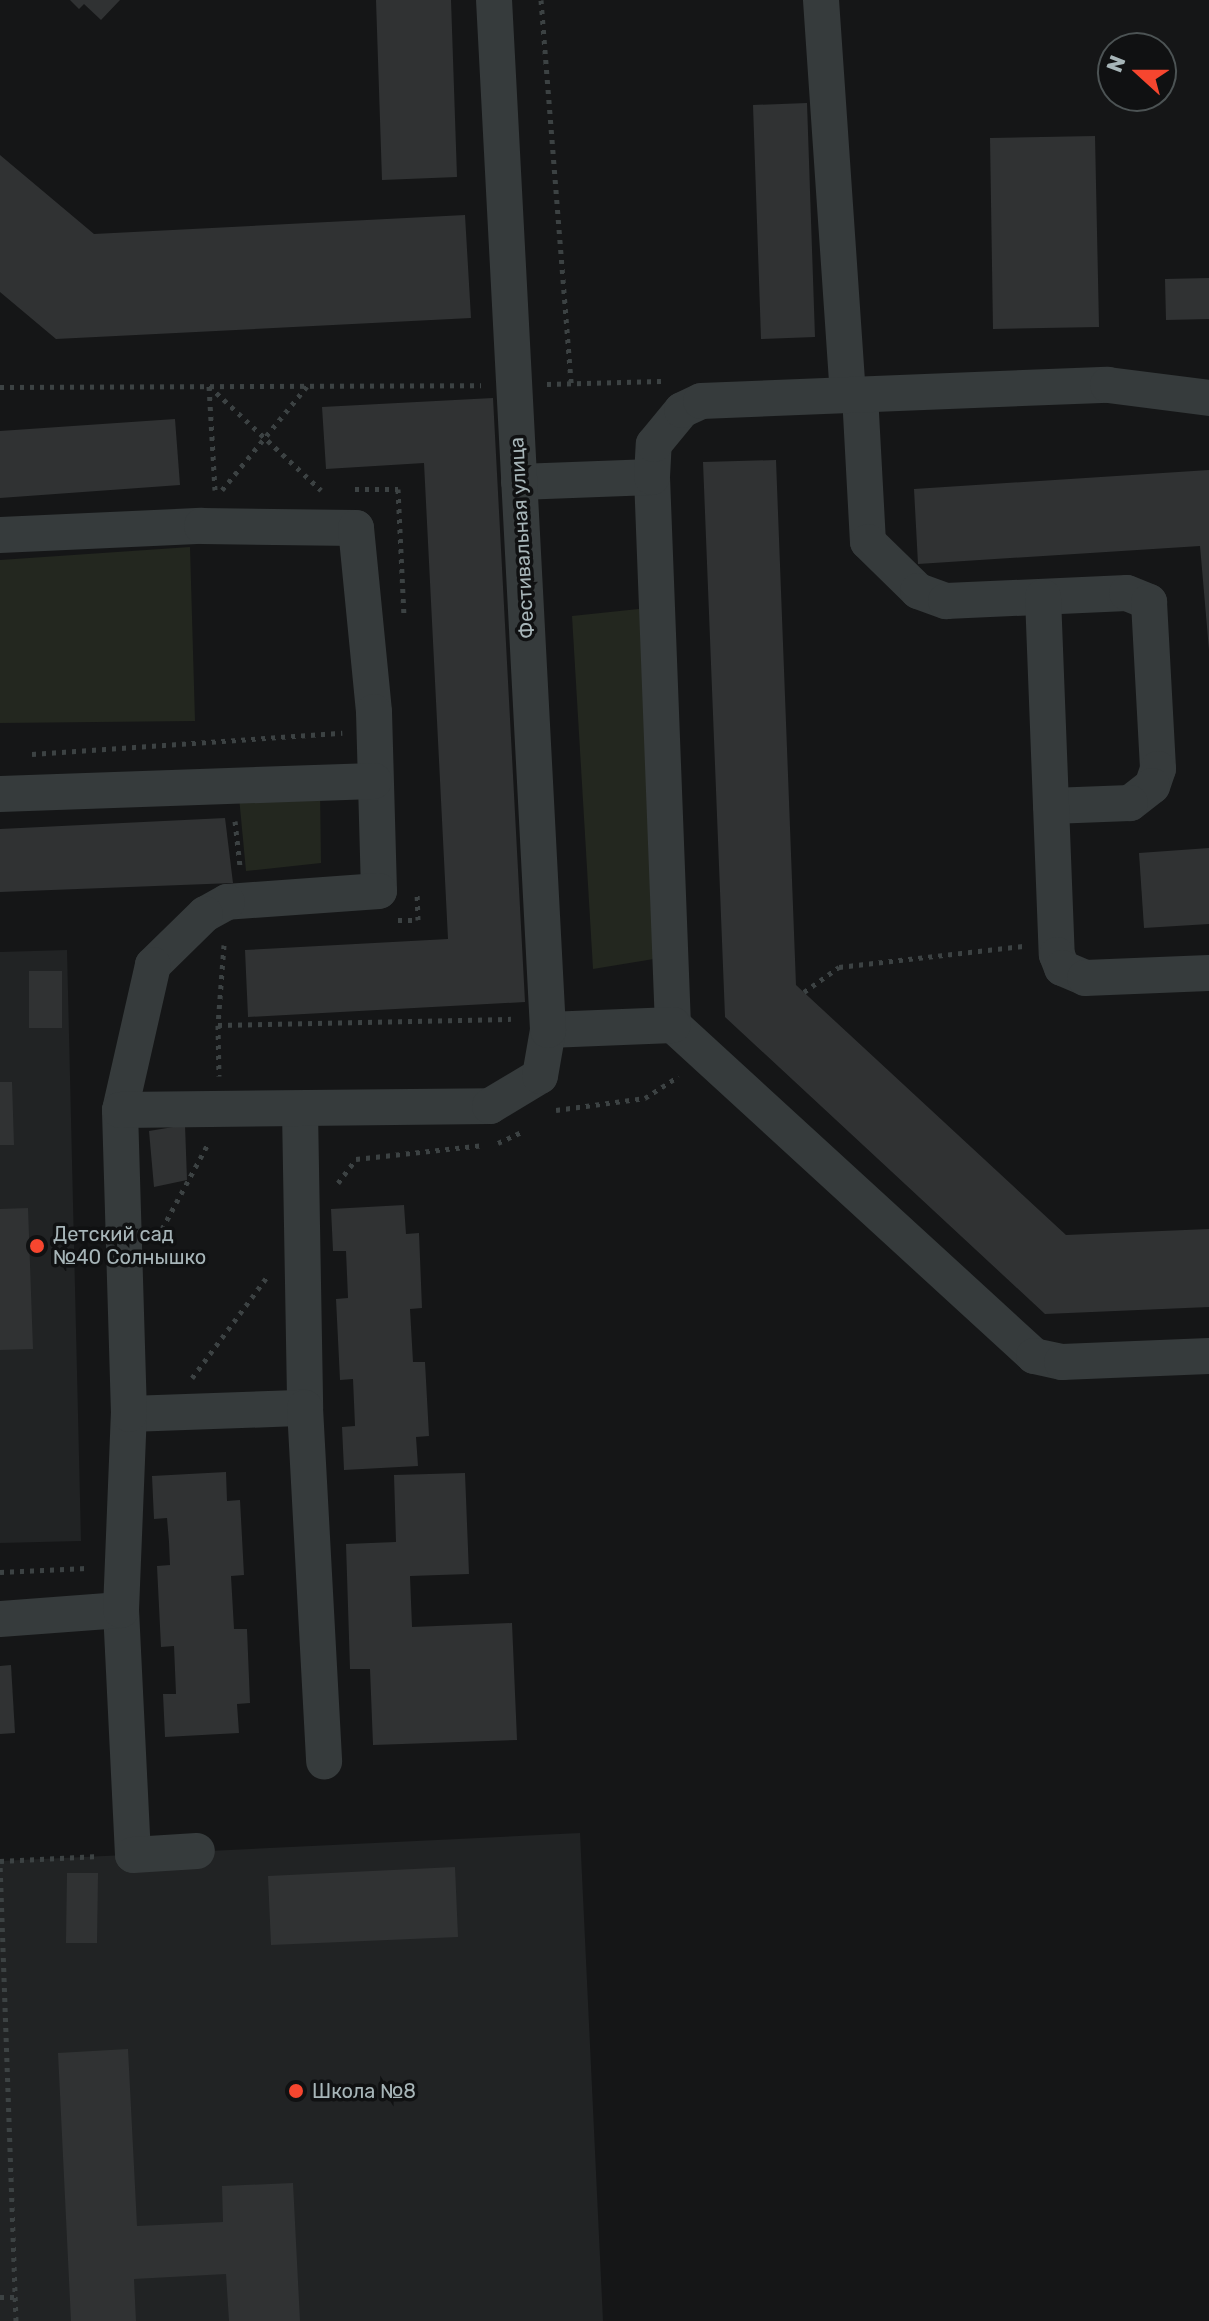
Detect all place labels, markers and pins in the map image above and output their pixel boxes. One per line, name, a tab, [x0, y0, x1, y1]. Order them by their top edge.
place label: Детский сад №40 Солнышко	[53, 1222, 206, 1269]
marker: Детский сад №40 Солнышко	[28, 1237, 46, 1255]
place label: Школа №8	[312, 2079, 416, 2103]
marker: Школа №8	[287, 2082, 305, 2100]

